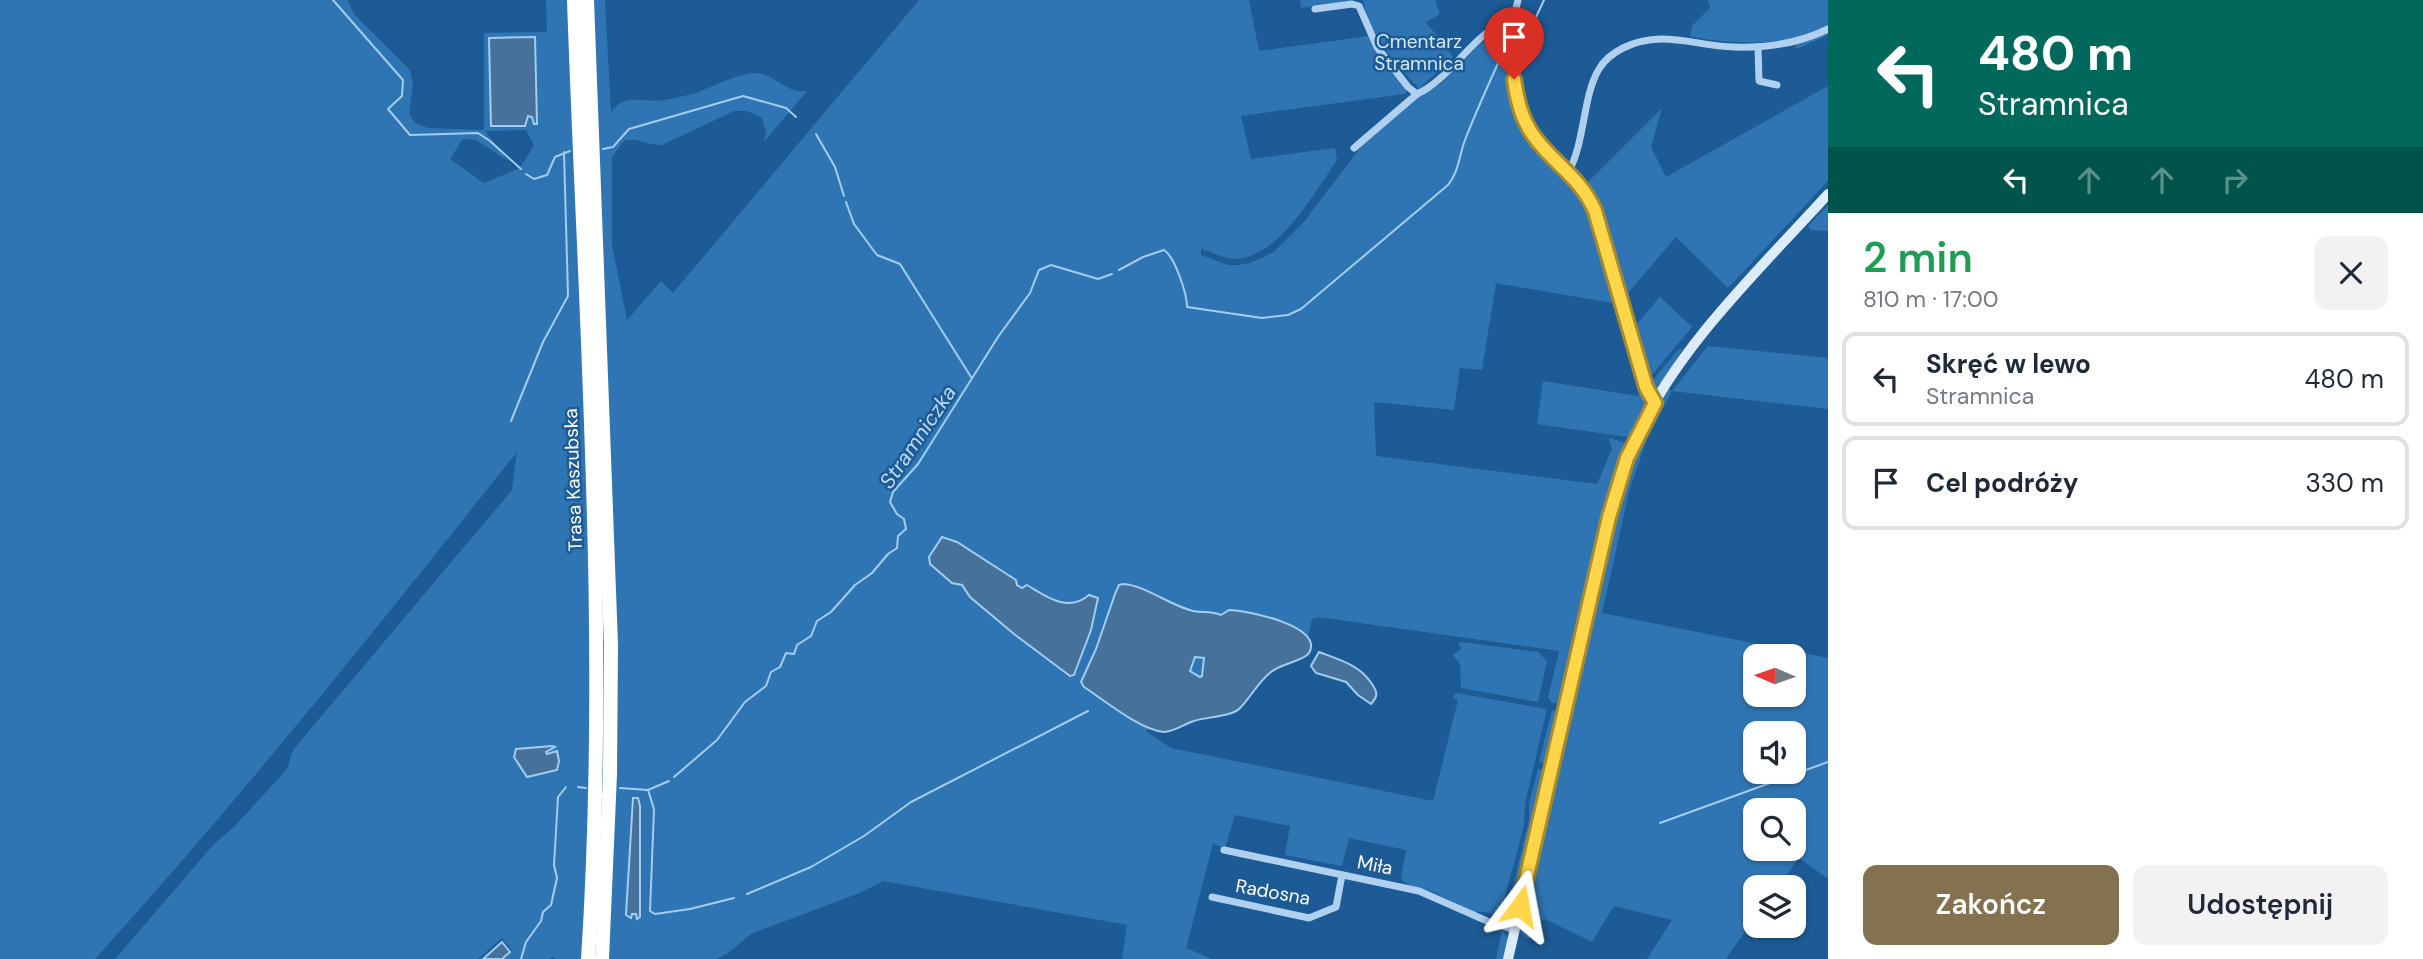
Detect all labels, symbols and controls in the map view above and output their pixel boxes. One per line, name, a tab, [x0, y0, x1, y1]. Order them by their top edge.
pin	[1484, 7, 1544, 79]
icon: arrive	[1495, 18, 1533, 56]
text: 480 m	[1978, 21, 2133, 85]
icon: left	[1863, 28, 1954, 119]
park label: Cmentarz Stramnica	[1374, 29, 1464, 76]
text: Stramnica	[1978, 83, 2129, 125]
icon: left	[1997, 161, 2035, 199]
icon: ahead	[2070, 161, 2108, 199]
icon: ahead	[2143, 161, 2181, 199]
icon: right	[2216, 161, 2254, 199]
text: 2 min	[1863, 230, 1973, 285]
button: close	[2314, 236, 2388, 310]
text: 810 m · 17:00	[1863, 284, 1998, 314]
text: Skręć w lewo	[1926, 347, 2091, 381]
icon: left	[1867, 360, 1905, 398]
text: 480 m	[2305, 362, 2384, 396]
water label: Stramniczka	[873, 380, 963, 494]
text: Stramnica	[1926, 381, 2034, 411]
street label: Trasa Kaszubska	[558, 408, 588, 552]
icon: arrive	[1867, 464, 1905, 502]
text: Cel podróży	[1926, 466, 2079, 500]
text: 330 m	[2305, 466, 2384, 500]
north arrow	[1743, 644, 1806, 707]
map controls	[1743, 644, 1806, 938]
button: sound	[1743, 721, 1806, 784]
button: search	[1743, 798, 1806, 861]
street label: Miła	[1355, 849, 1395, 881]
button: Zakończ	[1863, 865, 2119, 945]
button: Udostępnij	[2133, 865, 2388, 945]
position arrow	[1483, 869, 1557, 943]
street label: Radosna	[1234, 873, 1312, 911]
button: layers	[1743, 875, 1806, 938]

